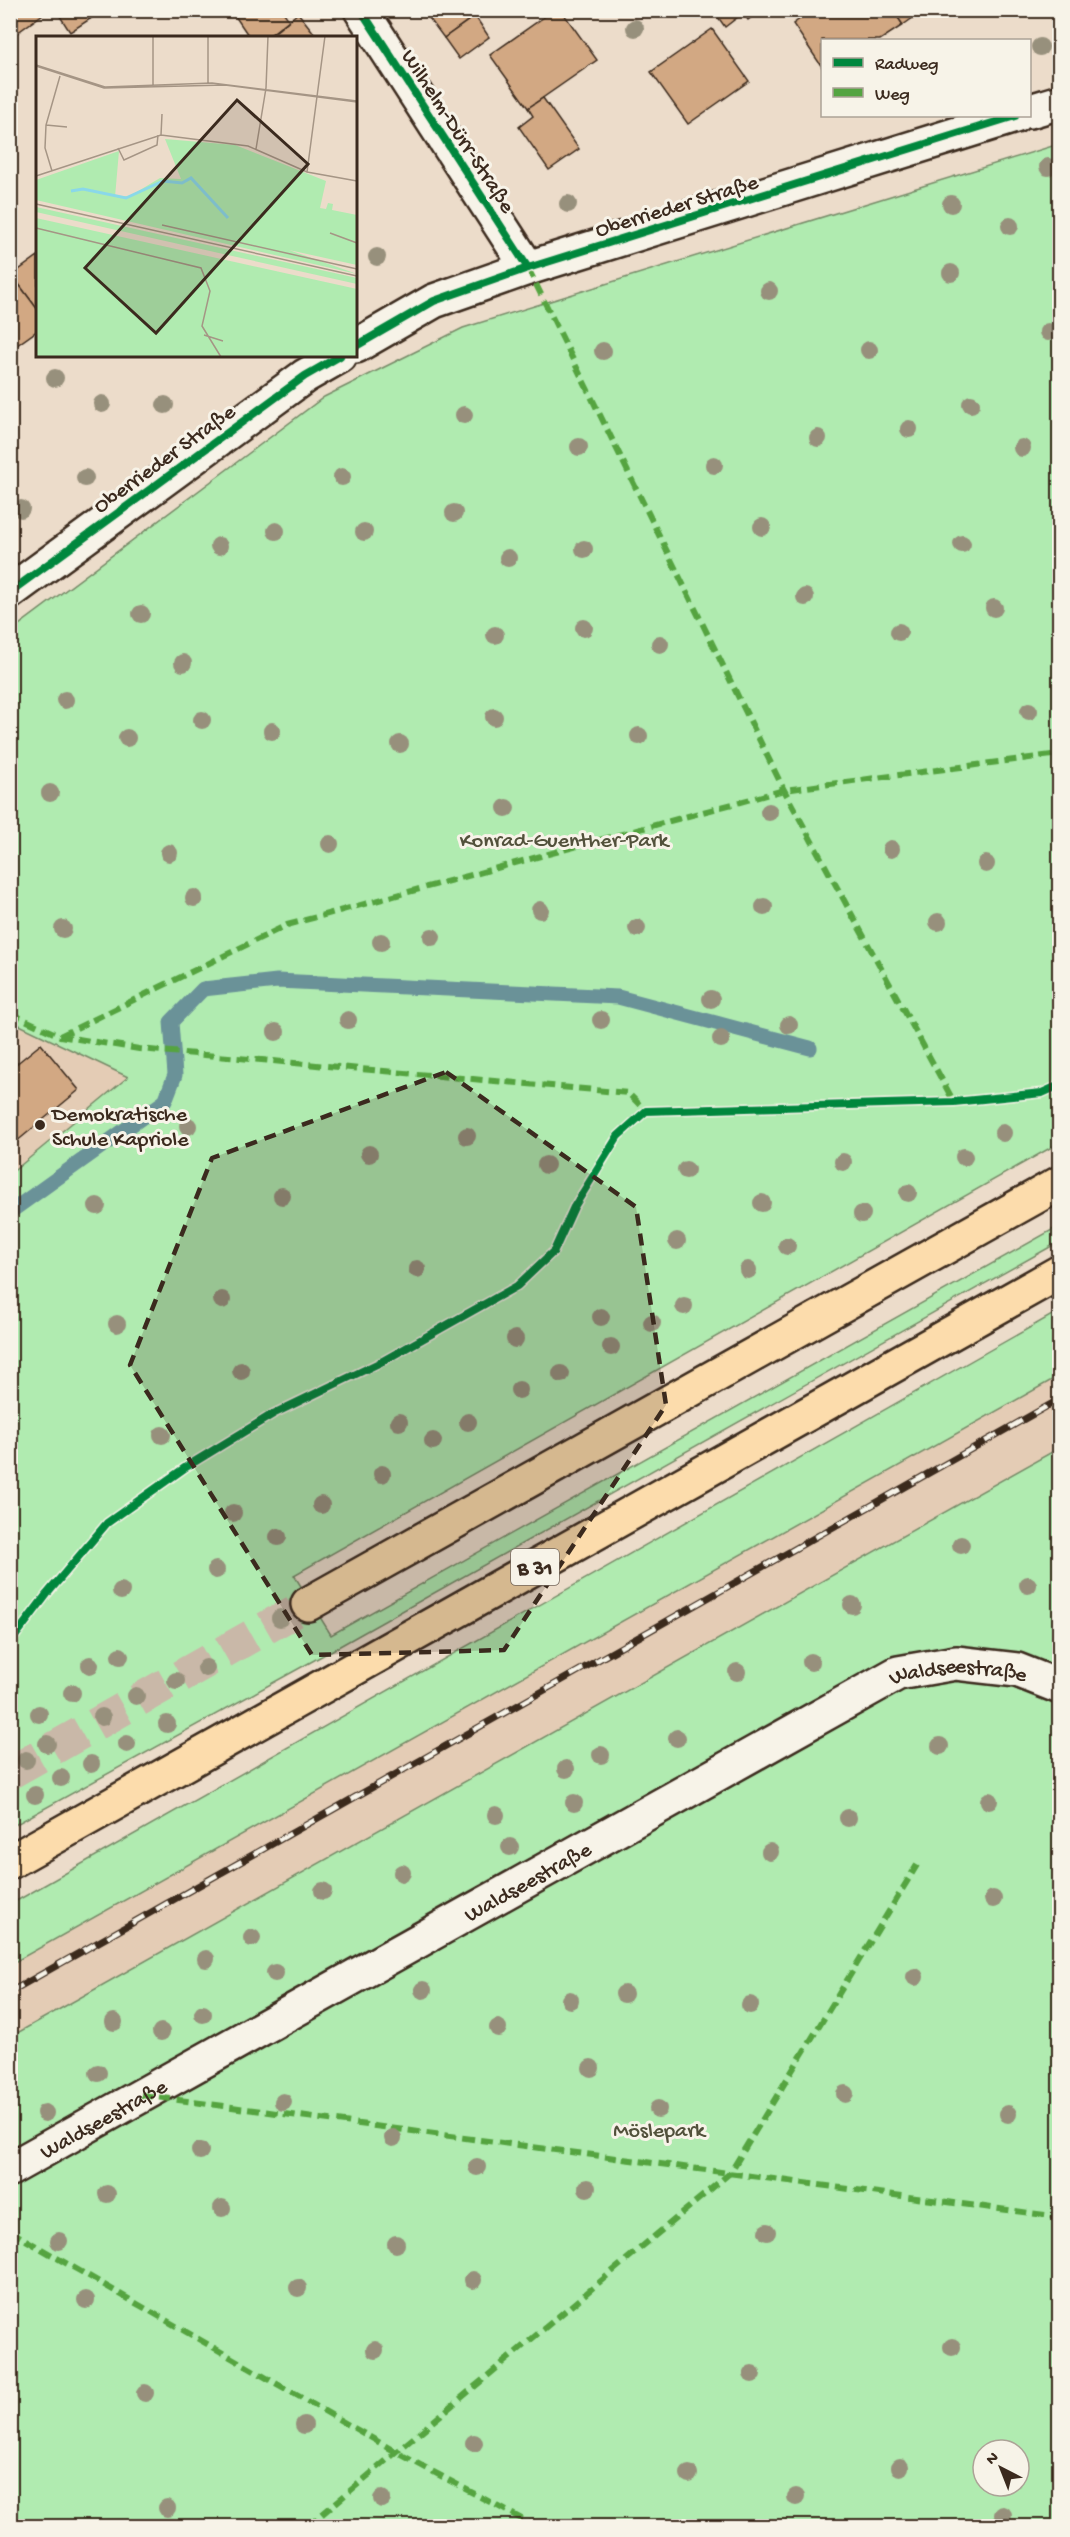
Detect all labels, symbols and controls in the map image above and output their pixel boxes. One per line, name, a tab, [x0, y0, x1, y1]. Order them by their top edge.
inset map	[36, 36, 357, 357]
legend	[821, 39, 1031, 117]
street label: Wilhelm-Dürr-Straße	[394, 45, 520, 219]
text: Radweg	[875, 55, 938, 76]
text: Weg	[875, 85, 910, 106]
street label: Oberrieder Straße	[593, 170, 762, 245]
street label: Oberrieder Straße	[89, 400, 242, 520]
park label: Konrad-Guenther-Park	[460, 829, 670, 855]
place label: Demokratische Schule Kapriole	[50, 1103, 189, 1154]
marker: Demokratische Schule Kapriole	[33, 1118, 47, 1132]
road number: B 31	[511, 1549, 559, 1585]
street label: Waldseestraße	[885, 1654, 1031, 1693]
street label: Waldseestraße	[461, 1838, 597, 1930]
street label: Waldseestraße	[36, 2075, 173, 2167]
park label: Möslepark	[613, 2119, 707, 2145]
north arrow	[971, 2438, 1031, 2498]
text: N	[983, 2449, 1004, 2470]

